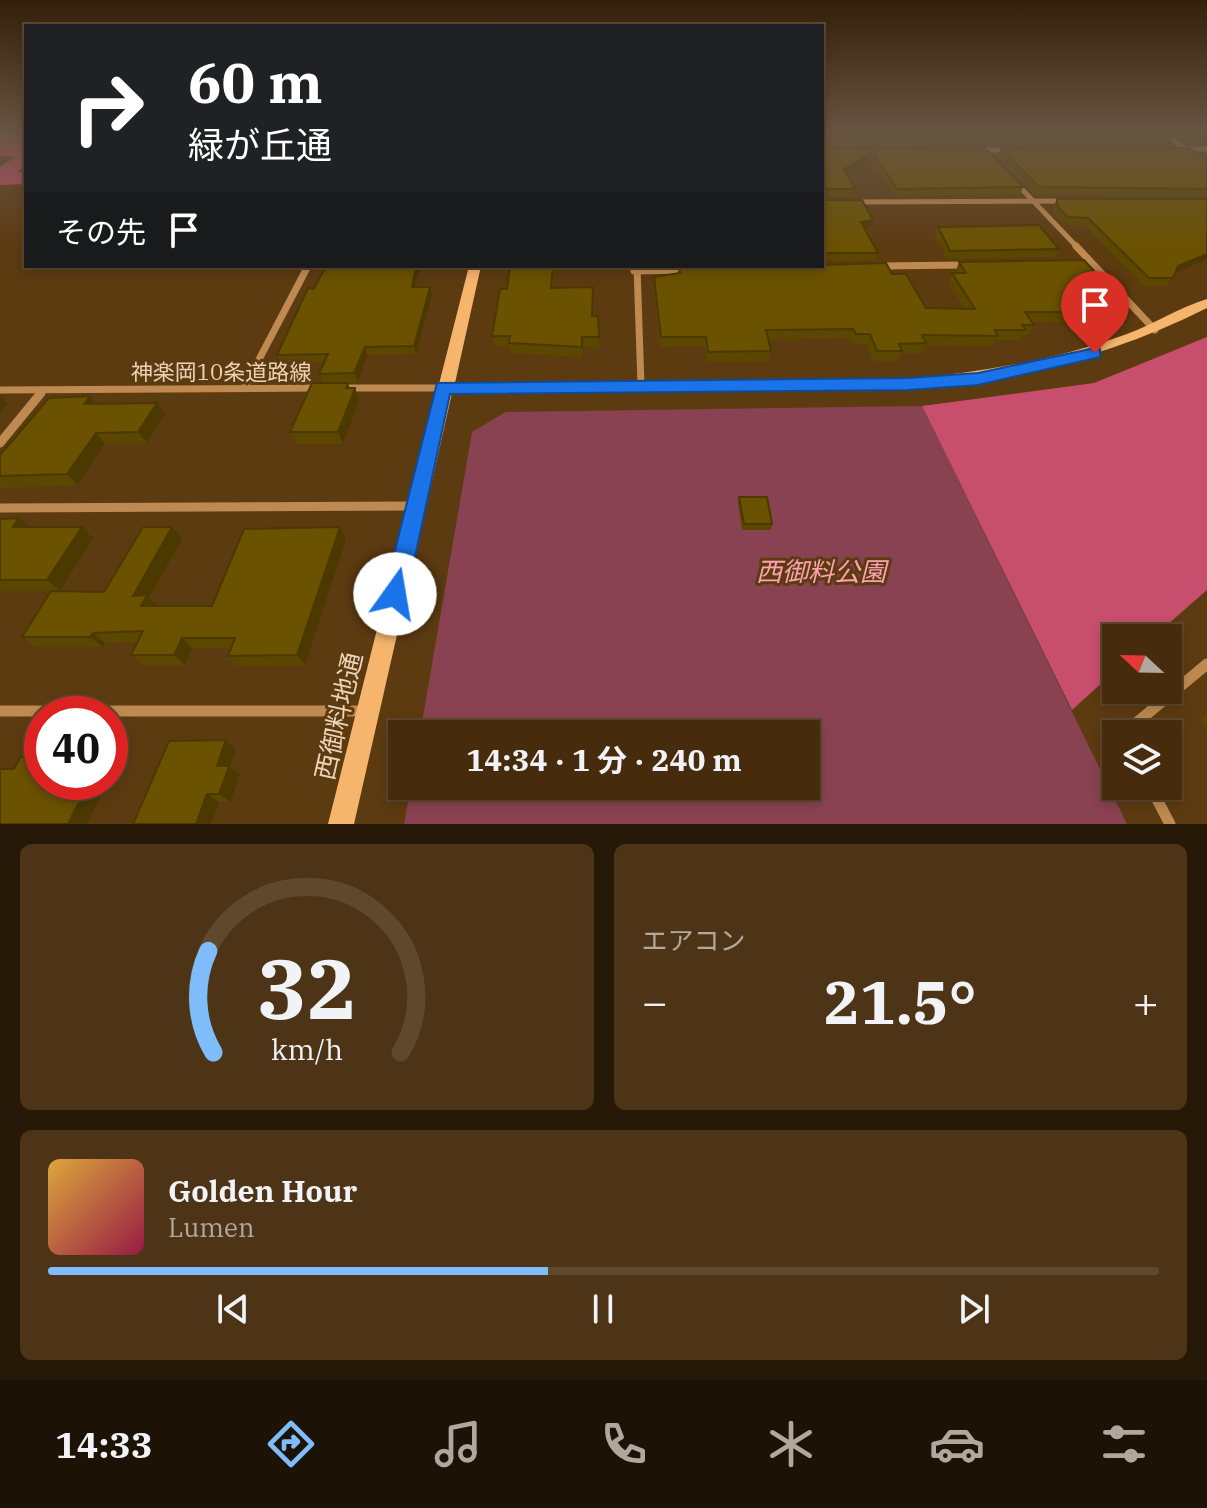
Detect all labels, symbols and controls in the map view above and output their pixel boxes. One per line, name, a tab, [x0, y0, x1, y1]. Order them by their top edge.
text: 60 m	[188, 46, 323, 118]
icon: right	[56, 56, 160, 160]
text: 緑が丘通	[188, 121, 332, 168]
icon: arrive	[162, 208, 206, 252]
text: その先	[56, 212, 146, 251]
pin	[1061, 271, 1129, 353]
icon: arrive	[1073, 283, 1117, 327]
street label: 神楽岡10条道路線	[131, 357, 311, 386]
position arrow	[353, 552, 437, 636]
park label: 西御料公園	[756, 554, 890, 588]
north arrow	[1102, 624, 1182, 704]
map controls	[1102, 624, 1182, 800]
street label: 西御料地通	[307, 649, 369, 783]
speed limit sign: 40	[24, 696, 128, 800]
button: layers	[1102, 720, 1182, 800]
text: 14:34 · 1 分 · 240 m	[466, 740, 742, 779]
text: エアコン	[642, 923, 746, 957]
text: 32	[257, 934, 357, 1042]
text: 21.5°	[824, 962, 977, 1041]
text: −	[642, 973, 668, 1030]
text: +	[1133, 973, 1159, 1030]
text: km/h	[271, 1031, 343, 1068]
text: Golden Hour	[168, 1171, 357, 1210]
text: Lumen	[168, 1210, 255, 1244]
icon: previous	[211, 1287, 255, 1331]
icon: pause	[581, 1287, 625, 1331]
icon: next	[952, 1287, 996, 1331]
icon: directions	[263, 1416, 319, 1472]
icon: music	[430, 1416, 486, 1472]
icon: phone	[596, 1416, 652, 1472]
icon: climate	[763, 1416, 819, 1472]
icon: car	[929, 1416, 985, 1472]
icon: filters	[1096, 1416, 1152, 1472]
text: 14:33	[55, 1421, 153, 1468]

